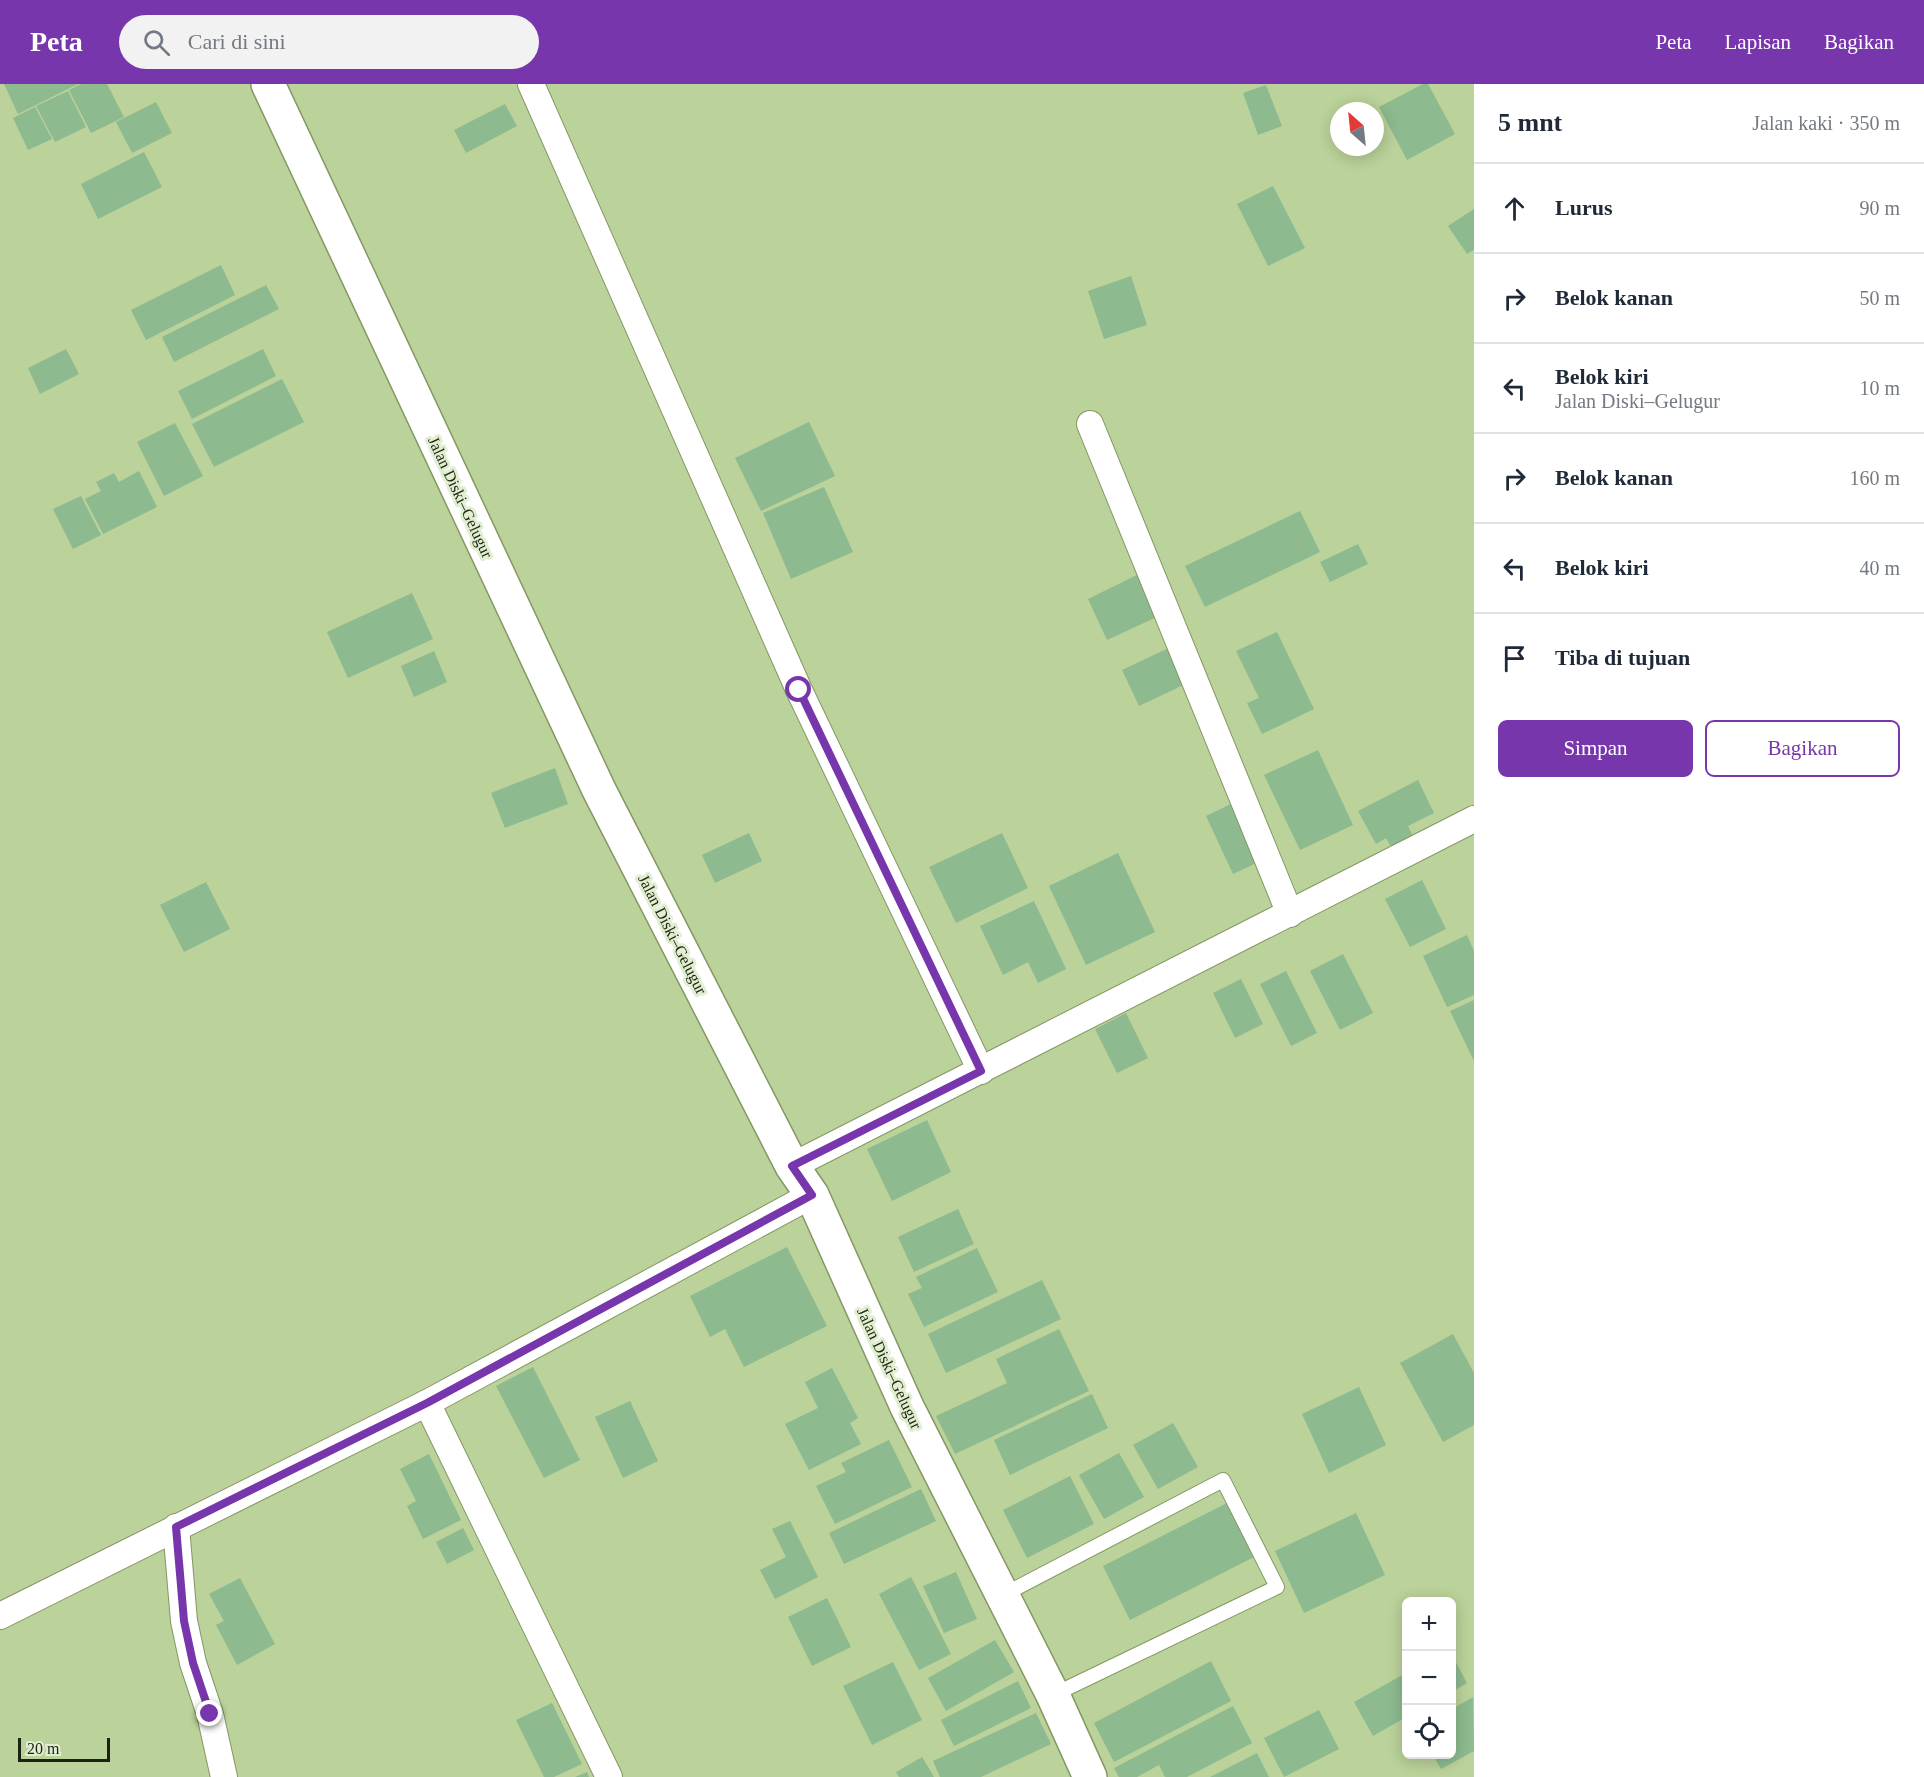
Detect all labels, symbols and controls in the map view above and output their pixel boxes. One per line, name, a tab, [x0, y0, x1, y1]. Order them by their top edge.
search box	[119, 15, 539, 69]
text: Peta	[30, 26, 83, 57]
icon: search	[140, 26, 173, 59]
text: Cari di sini	[188, 29, 286, 54]
text: Peta	[1655, 30, 1692, 54]
text: Lapisan	[1725, 30, 1791, 54]
text: Bagikan	[1824, 30, 1894, 54]
north arrow	[1330, 102, 1384, 156]
text: 5 mnt	[1498, 108, 1562, 137]
text: Jalan kaki · 350 m	[1752, 112, 1900, 134]
icon: ahead	[1498, 192, 1531, 225]
text: Lurus	[1555, 195, 1612, 220]
text: 90 m	[1859, 197, 1900, 219]
icon: right	[1498, 282, 1531, 315]
text: Belok kanan	[1555, 285, 1673, 310]
text: 50 m	[1859, 287, 1900, 309]
text: Belok kiri	[1555, 364, 1649, 389]
icon: left	[1498, 372, 1531, 405]
text: 10 m	[1859, 377, 1900, 399]
text: Jalan Diski–Gelugur	[1555, 390, 1720, 412]
street label: Jalan Diski–Gelugur	[424, 434, 496, 562]
icon: right	[1498, 462, 1531, 495]
text: Belok kanan	[1555, 465, 1673, 490]
text: 160 m	[1849, 467, 1900, 489]
icon: left	[1498, 552, 1531, 585]
text: Belok kiri	[1555, 555, 1649, 580]
text: 40 m	[1859, 557, 1900, 579]
icon: arrive	[1498, 642, 1531, 675]
text: Tiba di tujuan	[1555, 645, 1690, 670]
route start	[785, 676, 811, 702]
button: Simpan	[1498, 720, 1693, 777]
button: Bagikan	[1705, 720, 1900, 777]
street label: Jalan Diski–Gelugur	[634, 872, 710, 998]
street label: Jalan Diski–Gelugur	[853, 1305, 925, 1433]
map controls	[1402, 1597, 1456, 1759]
button: +	[1402, 1597, 1456, 1651]
button: −	[1402, 1651, 1456, 1705]
route end	[196, 1700, 222, 1726]
button: locate	[1402, 1705, 1456, 1759]
scale bar	[18, 1735, 110, 1762]
text: 20 m	[27, 1740, 59, 1757]

